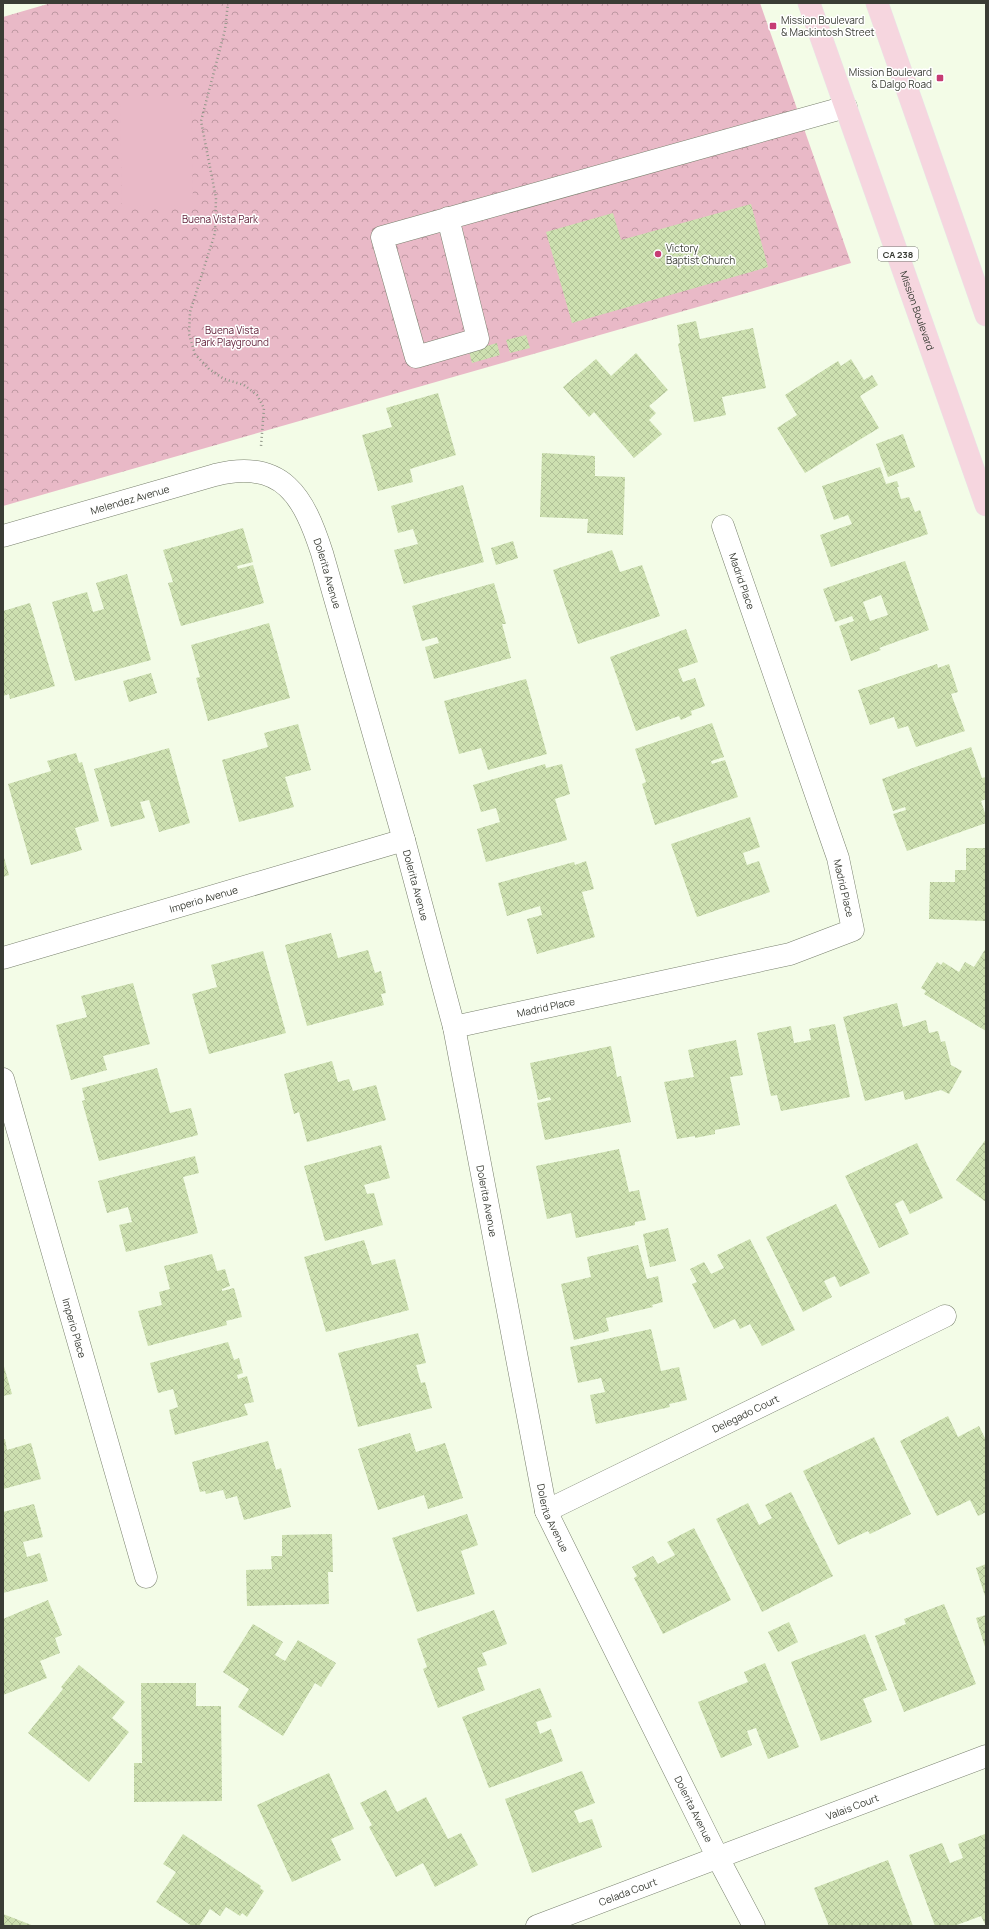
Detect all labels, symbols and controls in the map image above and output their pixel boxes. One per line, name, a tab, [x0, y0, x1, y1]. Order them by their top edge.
place label: Mission Boulevard & Mackintosh Street	[781, 13, 874, 39]
marker: Mission Boulevard & Mackintosh Street	[768, 21, 778, 31]
place label: Mission Boulevard & Dalgo Road	[849, 65, 932, 91]
marker: Mission Boulevard & Dalgo Road	[935, 73, 945, 83]
park label: Buena Vista Park	[182, 212, 259, 226]
place label: Victory Baptist Church	[666, 241, 735, 267]
road number: CA 238	[878, 247, 918, 261]
marker: Victory Baptist Church	[653, 249, 663, 259]
street label: Mission Boulevard	[897, 269, 938, 352]
park label: Buena Vista Park Playground	[195, 323, 269, 349]
street label: Melendez Avenue	[89, 481, 171, 518]
street label: Dolerita Avenue	[311, 536, 345, 610]
street label: Madrid Place	[726, 551, 758, 611]
street label: Dolerita Avenue	[400, 848, 432, 922]
street label: Madrid Place	[831, 858, 857, 918]
street label: Imperio Avenue	[168, 882, 240, 916]
street label: Madrid Place	[516, 994, 576, 1020]
street label: Dolerita Avenue	[473, 1164, 501, 1238]
street label: Imperio Place	[59, 1296, 90, 1360]
street label: Delegado Court	[710, 1391, 781, 1436]
street label: Dolerita Avenue	[534, 1482, 572, 1554]
street label: Dolerita Avenue	[671, 1773, 716, 1845]
street label: Valais Court	[824, 1790, 881, 1823]
street label: Celada Court	[597, 1874, 659, 1909]

